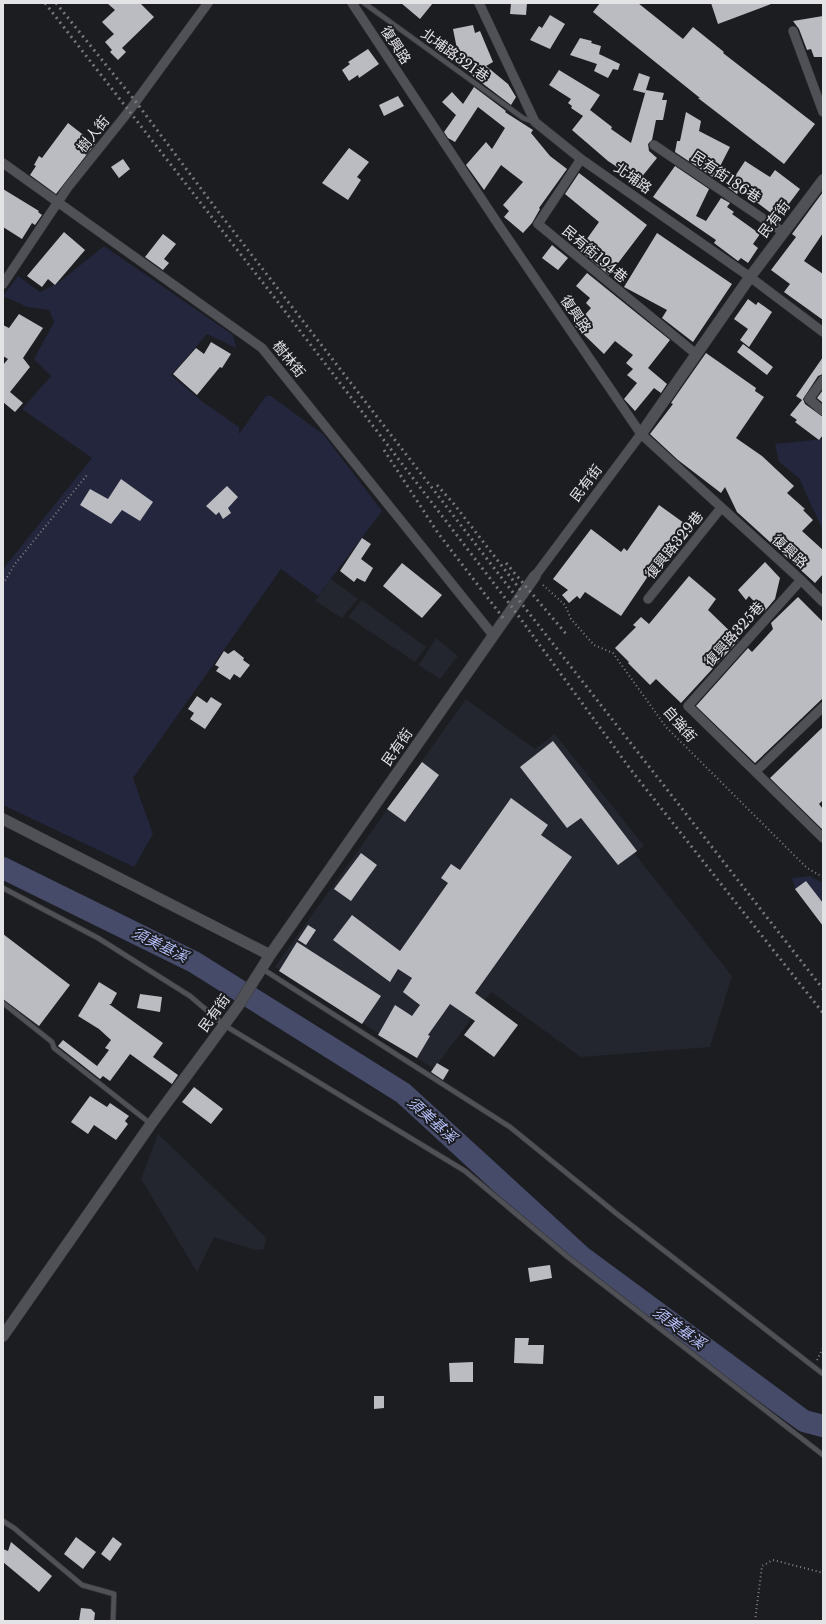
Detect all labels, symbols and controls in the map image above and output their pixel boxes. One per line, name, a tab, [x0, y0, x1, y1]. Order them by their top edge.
street label: 復興路	[377, 22, 415, 68]
street label: 北埔路321巷	[418, 24, 492, 86]
street label: 樹人街	[73, 112, 113, 156]
street label: 民有街186巷	[688, 147, 764, 207]
street label: 北埔路	[611, 159, 655, 197]
street label: 民有街	[754, 197, 794, 241]
street label: 民有街194巷	[559, 222, 631, 286]
street label: 復興路	[557, 292, 595, 336]
street label: 樹林街	[269, 337, 309, 381]
street label: 民有街	[566, 461, 606, 505]
street label: 復興路329巷	[641, 507, 707, 583]
street label: 復興路	[768, 530, 812, 572]
street label: 復興路325巷	[700, 598, 768, 670]
street label: 自強街	[659, 702, 701, 746]
street label: 民有街	[378, 725, 416, 769]
water label: 須美基溪	[129, 923, 193, 967]
street label: 民有街	[194, 991, 234, 1035]
water label: 須美基溪	[404, 1092, 462, 1148]
water label: 須美基溪	[649, 1302, 711, 1354]

